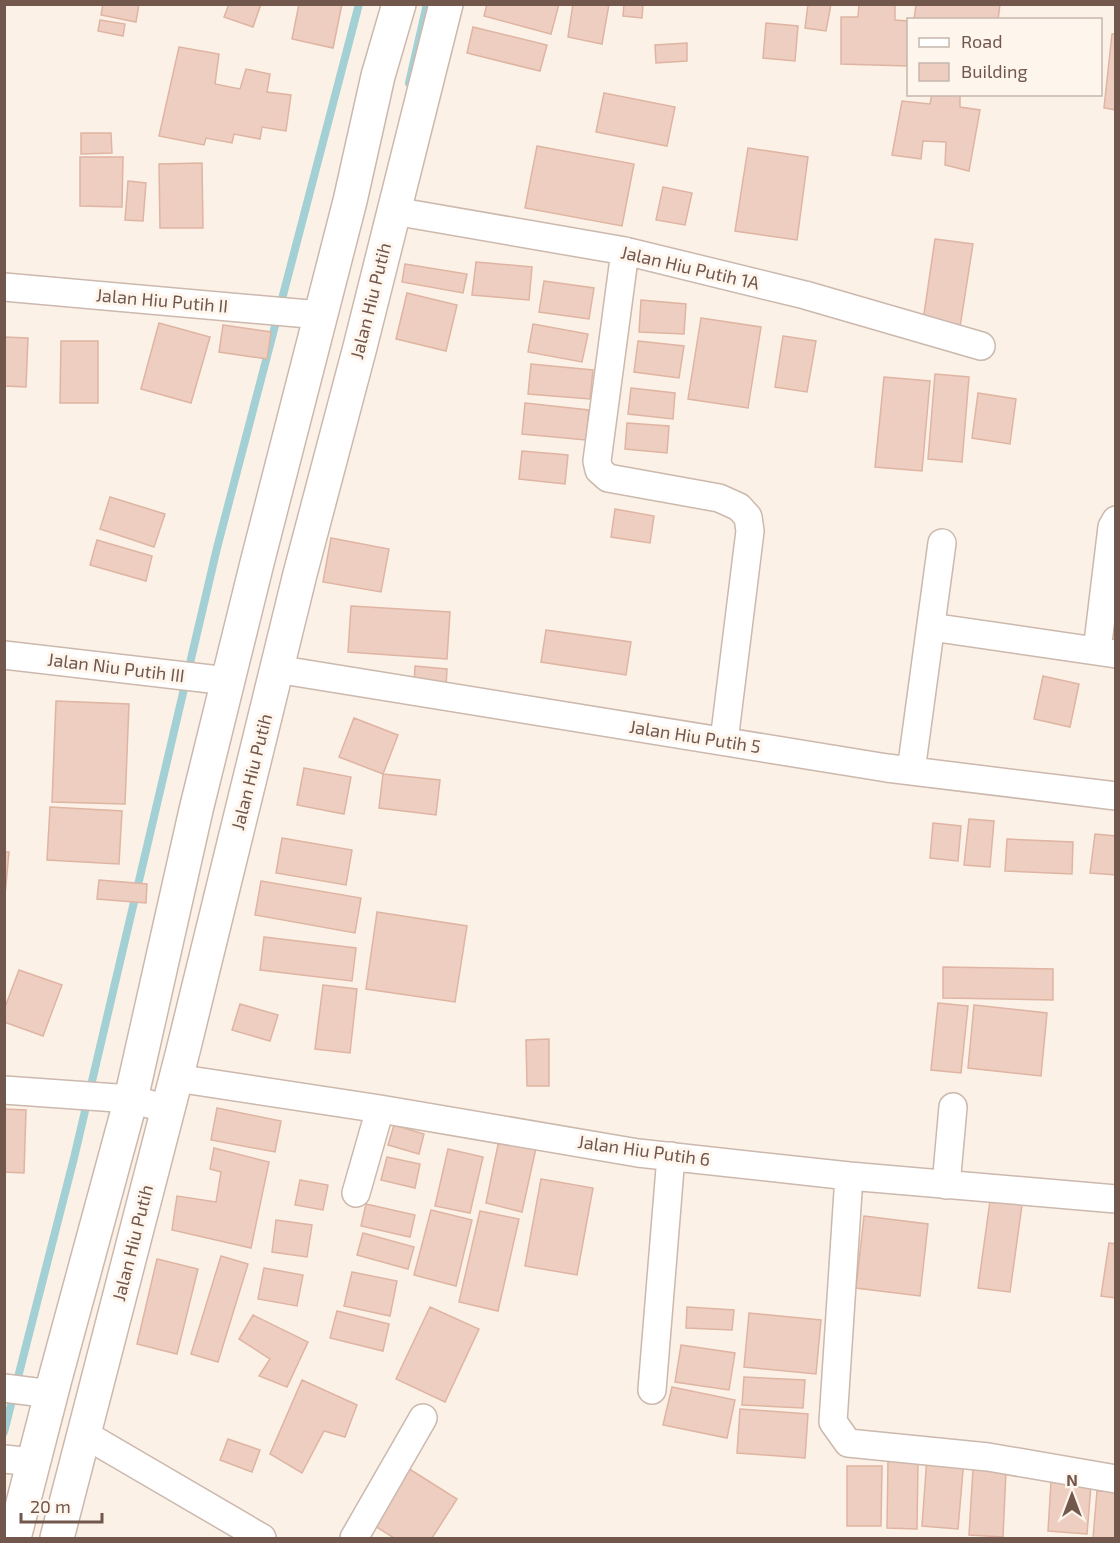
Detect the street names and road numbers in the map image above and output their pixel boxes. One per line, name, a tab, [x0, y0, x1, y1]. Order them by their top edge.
street label: Jalan Hiu Putih	[345, 240, 395, 361]
street label: Jalan Hiu Putih 1A	[619, 240, 762, 294]
street label: Jalan Hiu Putih II	[95, 283, 229, 317]
street label: Jalan Niu Putih III	[46, 648, 186, 686]
street label: Jalan Hiu Putih	[226, 711, 276, 832]
street label: Jalan Hiu Putih 5	[628, 715, 762, 757]
street label: Jalan Hiu Putih 6	[577, 1130, 712, 1170]
street label: Jalan Hiu Putih	[107, 1182, 157, 1303]

